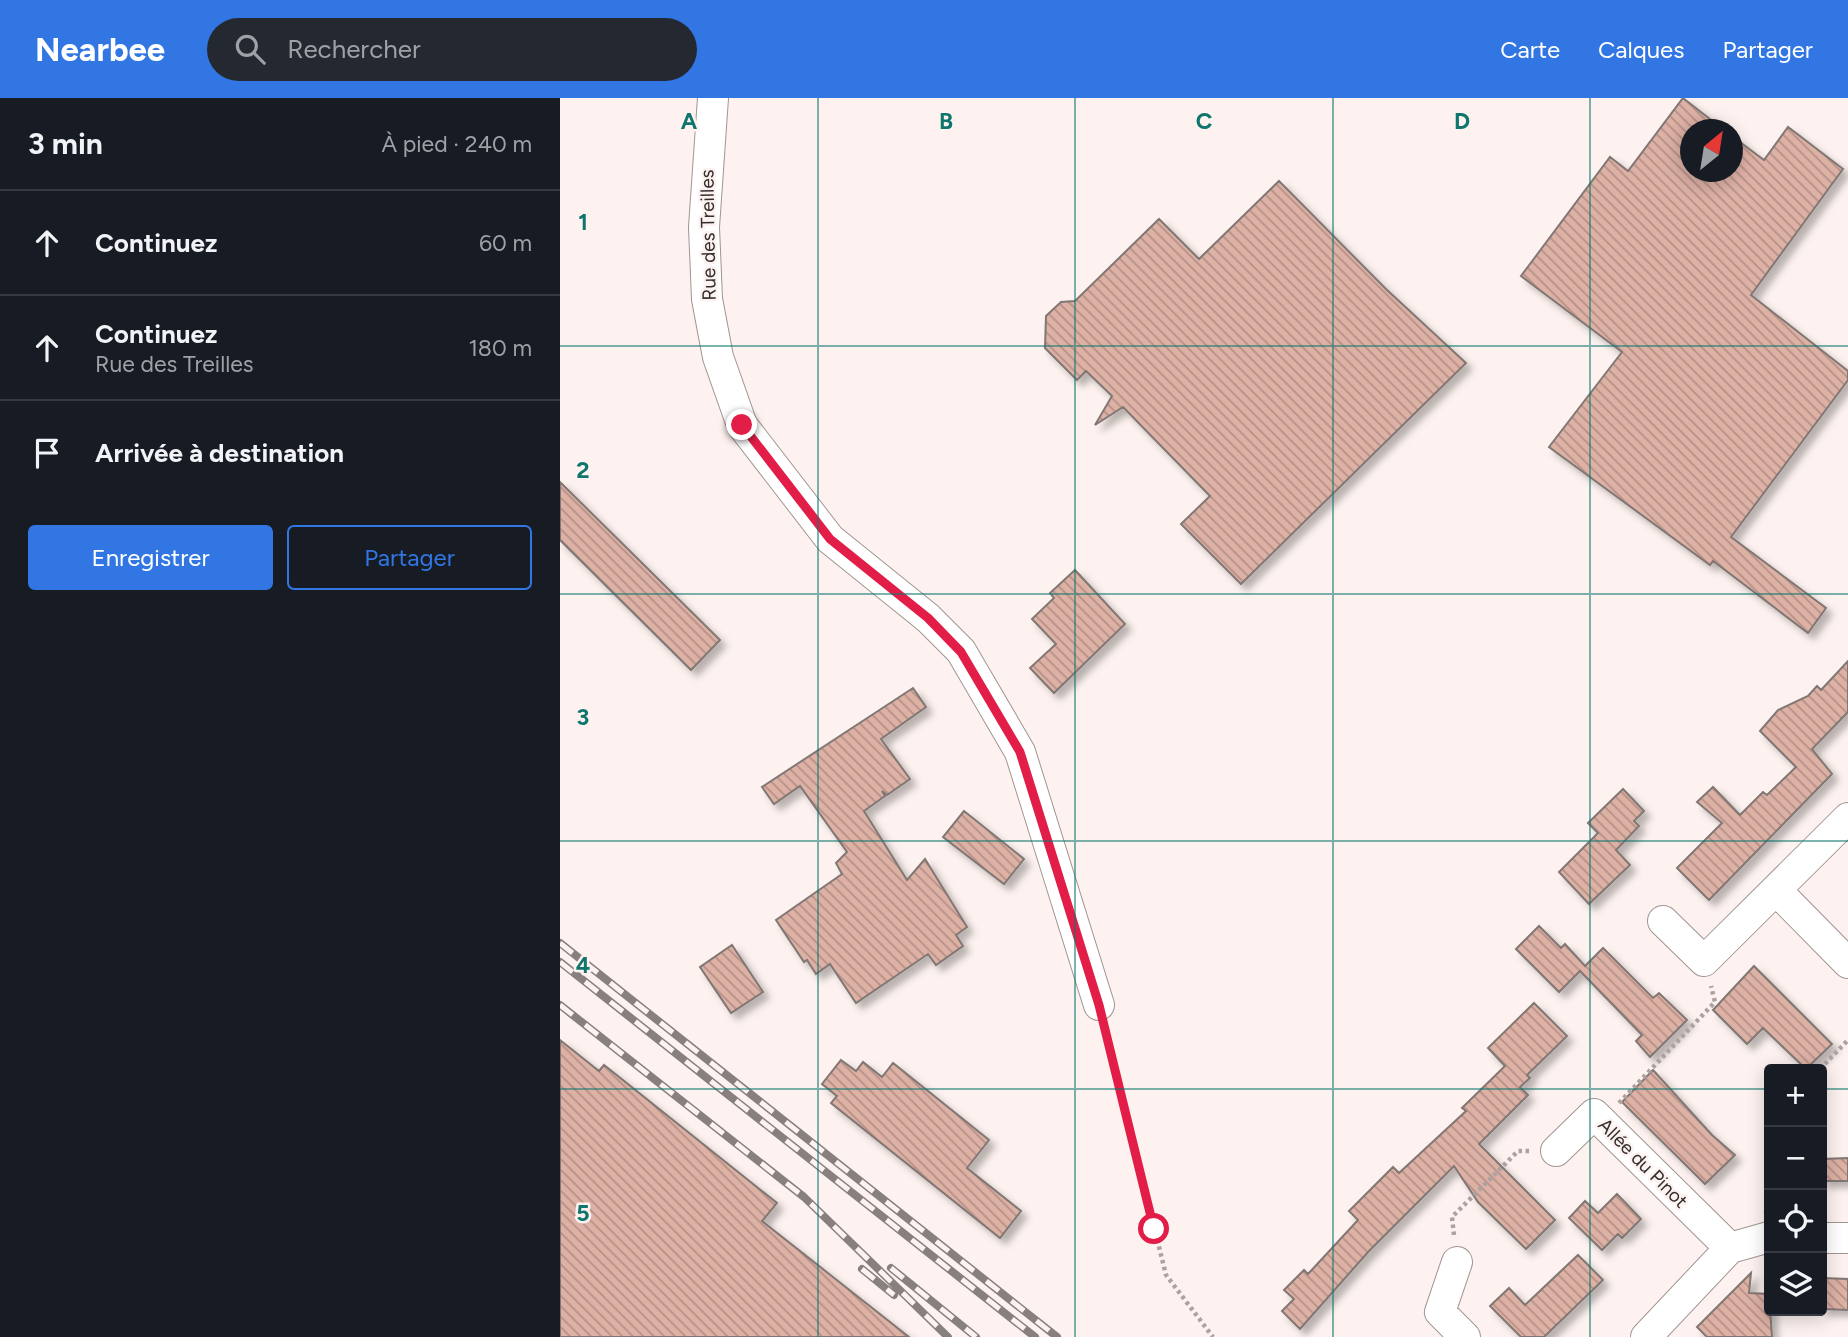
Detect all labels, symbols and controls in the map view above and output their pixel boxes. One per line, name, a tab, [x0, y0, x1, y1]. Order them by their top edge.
search box	[207, 18, 697, 81]
text: Nearbee	[35, 30, 165, 69]
icon: search	[231, 30, 269, 68]
text: Rechercher	[287, 33, 421, 65]
text: Carte	[1500, 35, 1560, 64]
text: Calques	[1598, 35, 1684, 64]
text: Partager	[1722, 35, 1813, 64]
text: A	[681, 107, 698, 135]
text: B	[939, 107, 953, 135]
text: C	[1196, 107, 1213, 135]
text: D	[1454, 107, 1470, 135]
north arrow	[1680, 119, 1743, 182]
text: 3 min	[28, 125, 103, 162]
text: À pied · 240 m	[381, 130, 532, 158]
street label: Rue des Treilles	[695, 169, 721, 301]
text: 1	[578, 208, 588, 236]
icon: ahead	[28, 224, 66, 262]
text: Continuez	[95, 227, 217, 259]
text: 60 m	[479, 229, 532, 257]
text: Continuez	[95, 318, 217, 350]
icon: ahead	[28, 329, 66, 367]
text: 180 m	[468, 334, 532, 362]
text: Rue des Treilles	[95, 350, 254, 378]
route end	[726, 409, 757, 440]
icon: arrive	[28, 434, 66, 472]
text: Arrivée à destination	[95, 437, 344, 469]
text: 2	[576, 456, 590, 484]
button: Enregistrer	[28, 525, 273, 590]
button: Partager	[287, 525, 532, 590]
text: 3	[577, 703, 589, 731]
text: 4	[576, 951, 590, 979]
map controls	[1764, 1064, 1827, 1316]
button: +	[1764, 1064, 1827, 1127]
street label: Allée du Pinot	[1593, 1113, 1693, 1213]
button: −	[1764, 1127, 1827, 1190]
button: locate	[1764, 1190, 1827, 1253]
text: 5	[576, 1199, 590, 1227]
route start	[1138, 1213, 1169, 1244]
button: layers	[1764, 1253, 1827, 1316]

